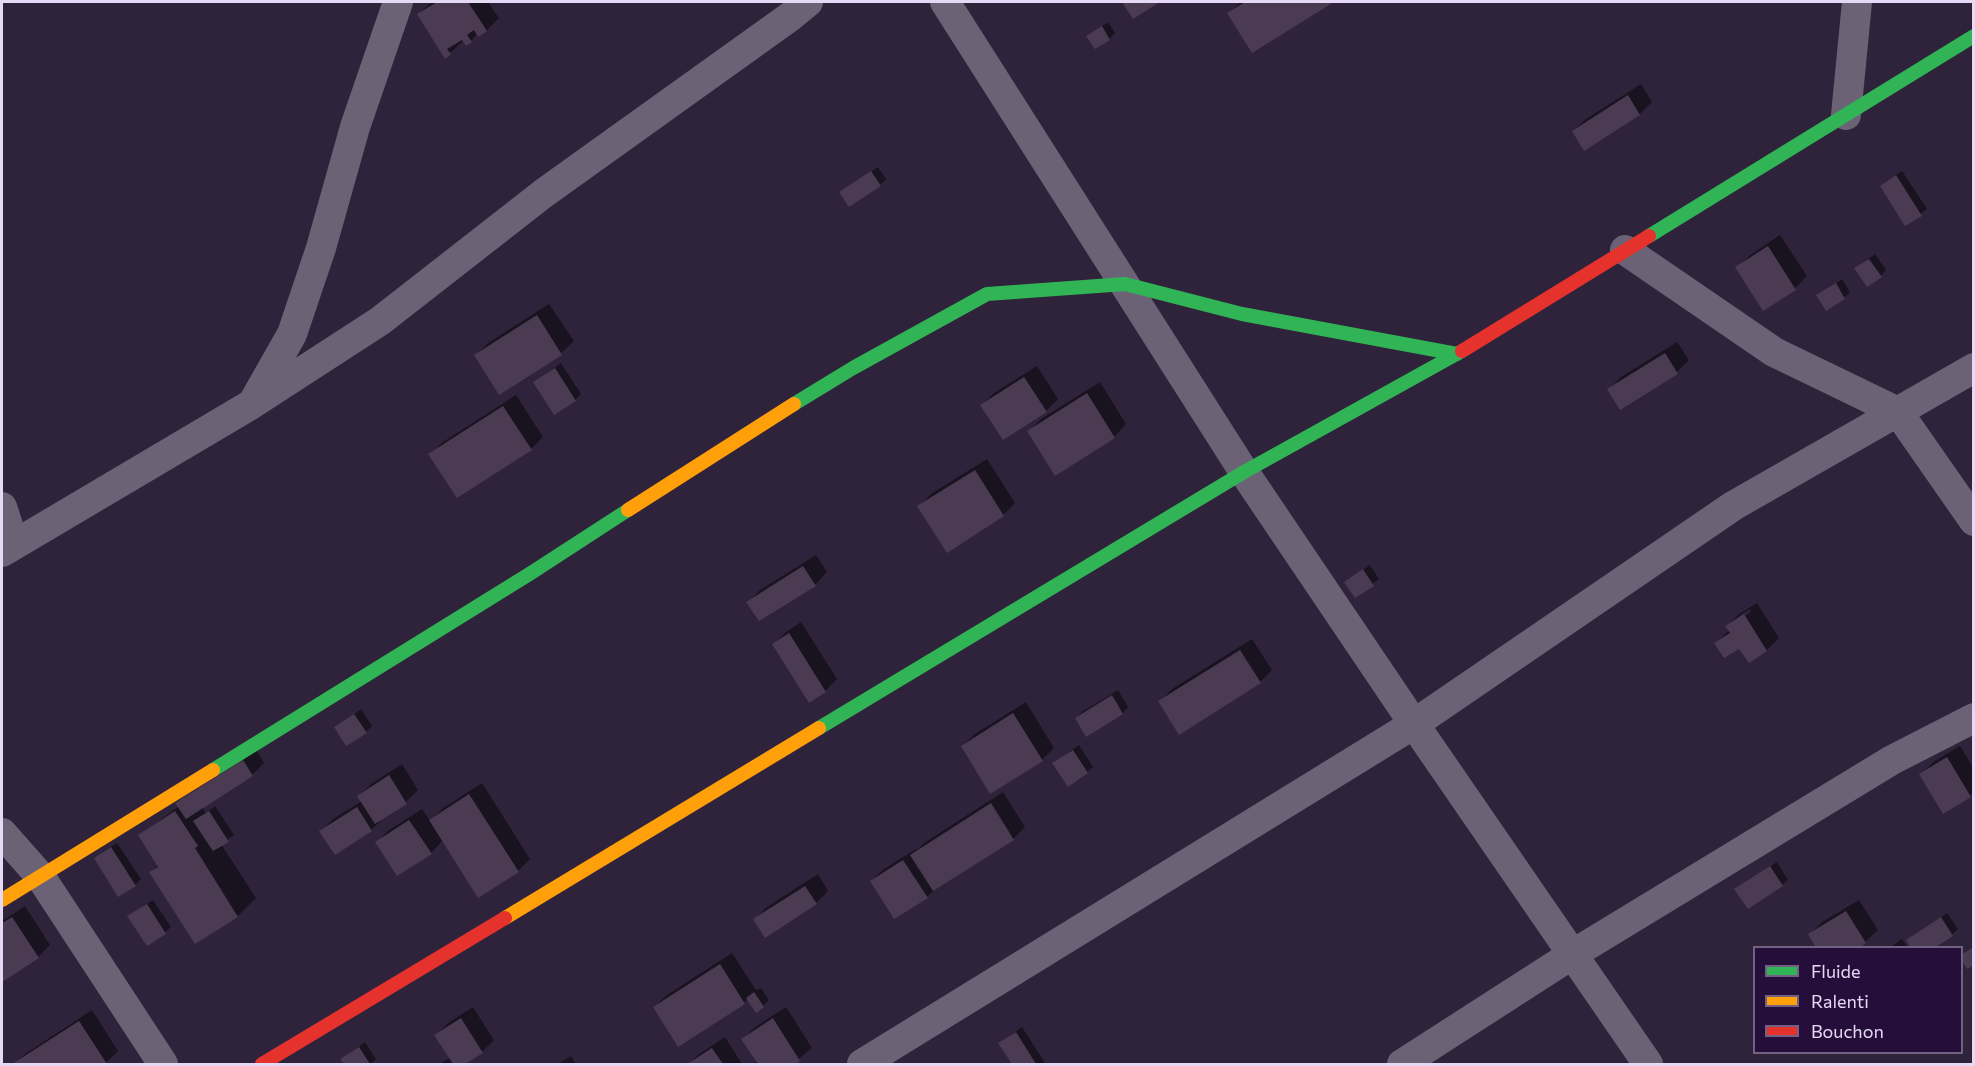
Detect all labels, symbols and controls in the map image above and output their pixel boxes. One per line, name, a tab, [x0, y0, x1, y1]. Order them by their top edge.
legend	[1753, 946, 1963, 1054]
text: Fluide	[1811, 960, 1860, 982]
text: Ralenti	[1811, 990, 1869, 1012]
text: Bouchon	[1811, 1020, 1884, 1042]

